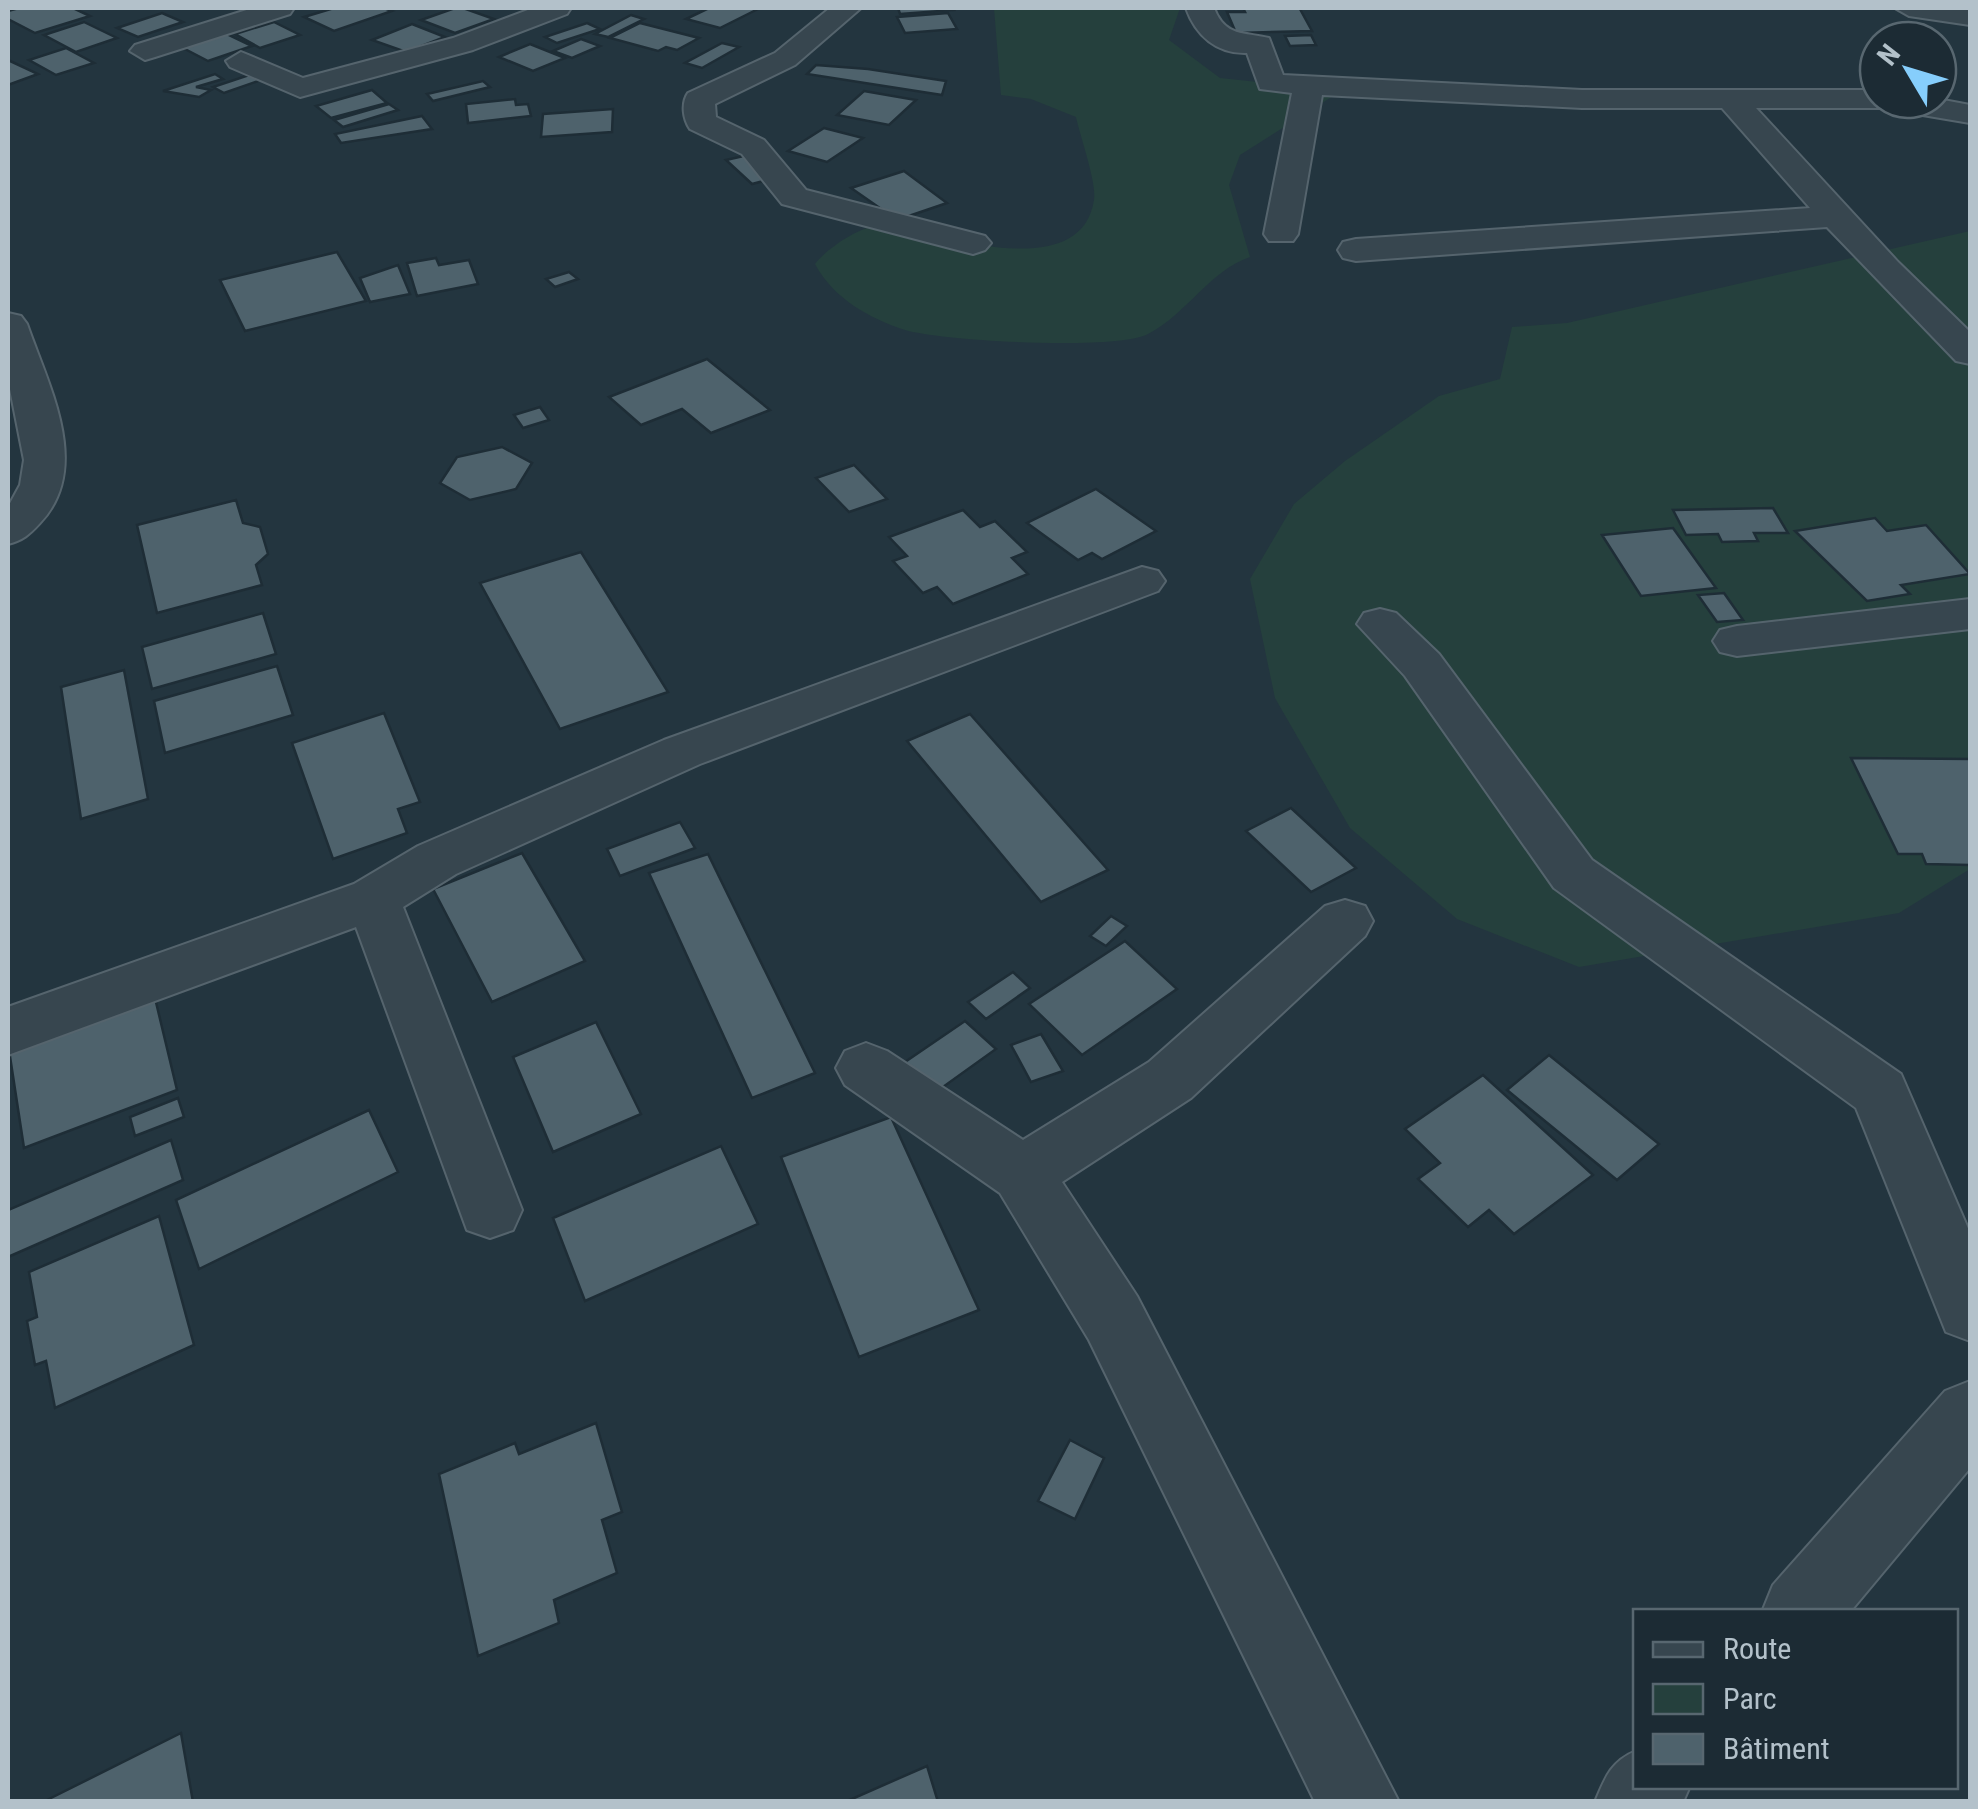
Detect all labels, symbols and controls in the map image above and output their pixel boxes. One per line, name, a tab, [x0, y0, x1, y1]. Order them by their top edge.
north arrow	[1858, 20, 1958, 120]
text: N	[1870, 38, 1907, 72]
legend	[1633, 1609, 1958, 1789]
text: Route	[1723, 1631, 1791, 1666]
text: Parc	[1723, 1681, 1777, 1716]
text: Bâtiment	[1723, 1731, 1830, 1766]

